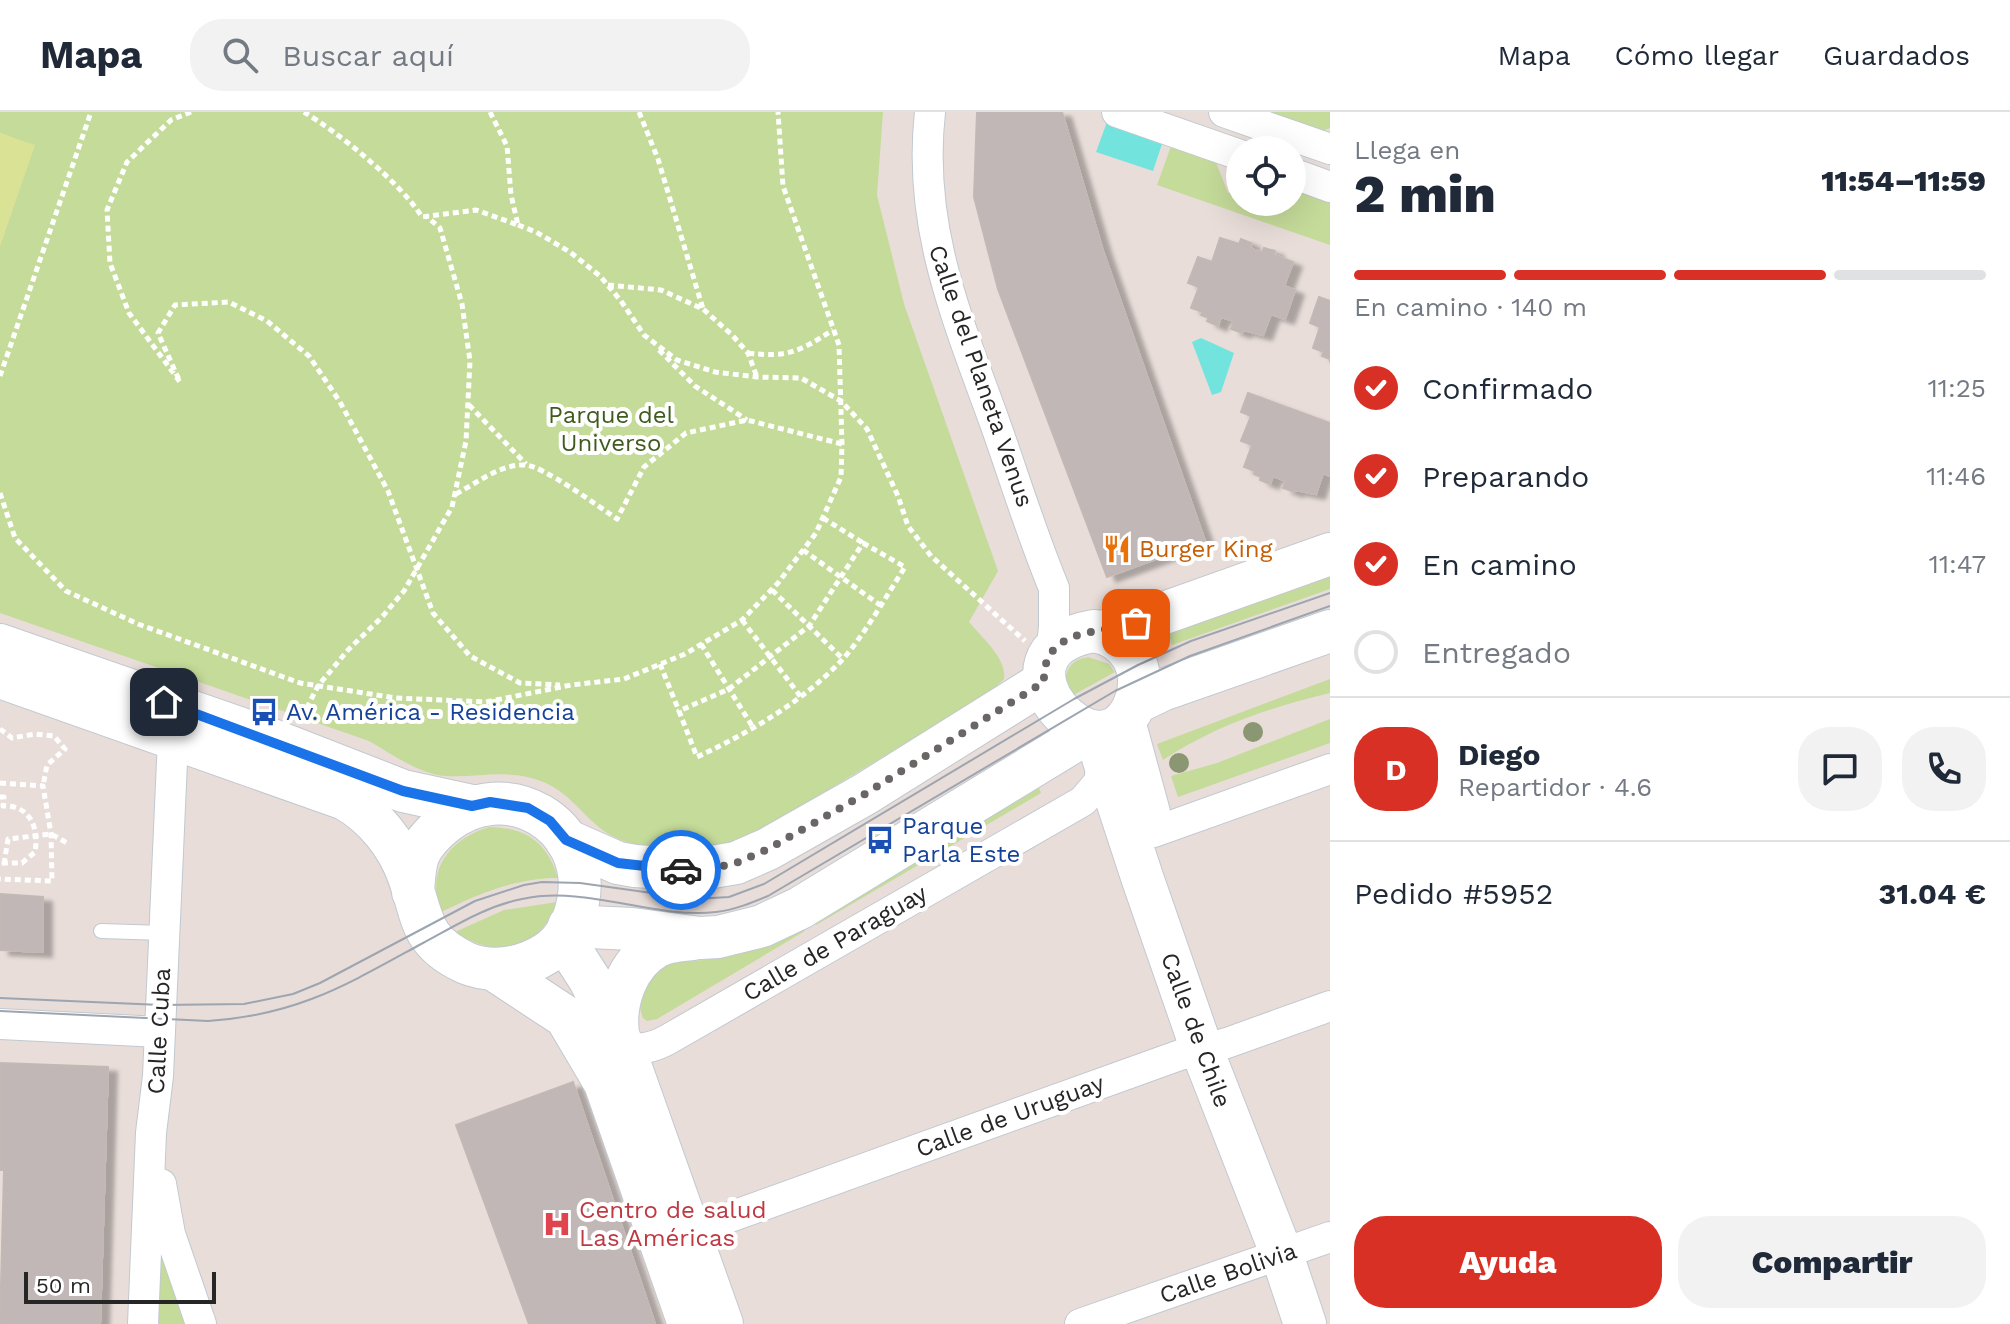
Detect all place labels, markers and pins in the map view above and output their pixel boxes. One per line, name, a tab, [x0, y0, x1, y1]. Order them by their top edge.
restaurant icon: Burger King	[1102, 534, 1132, 564]
place label: Burger King	[1139, 535, 1273, 563]
pin	[1102, 589, 1170, 657]
pin	[130, 668, 198, 736]
bus stop icon: Av. América - Residencia	[249, 697, 279, 727]
place label: Av. América - Residencia	[286, 698, 575, 726]
place label: Parque Parla Este	[902, 812, 1020, 868]
bus stop icon: Parque Parla Este	[865, 825, 895, 855]
place label: Centro de salud Las Américas	[579, 1196, 767, 1252]
hospital icon: Centro de salud Las Américas	[542, 1209, 572, 1239]

